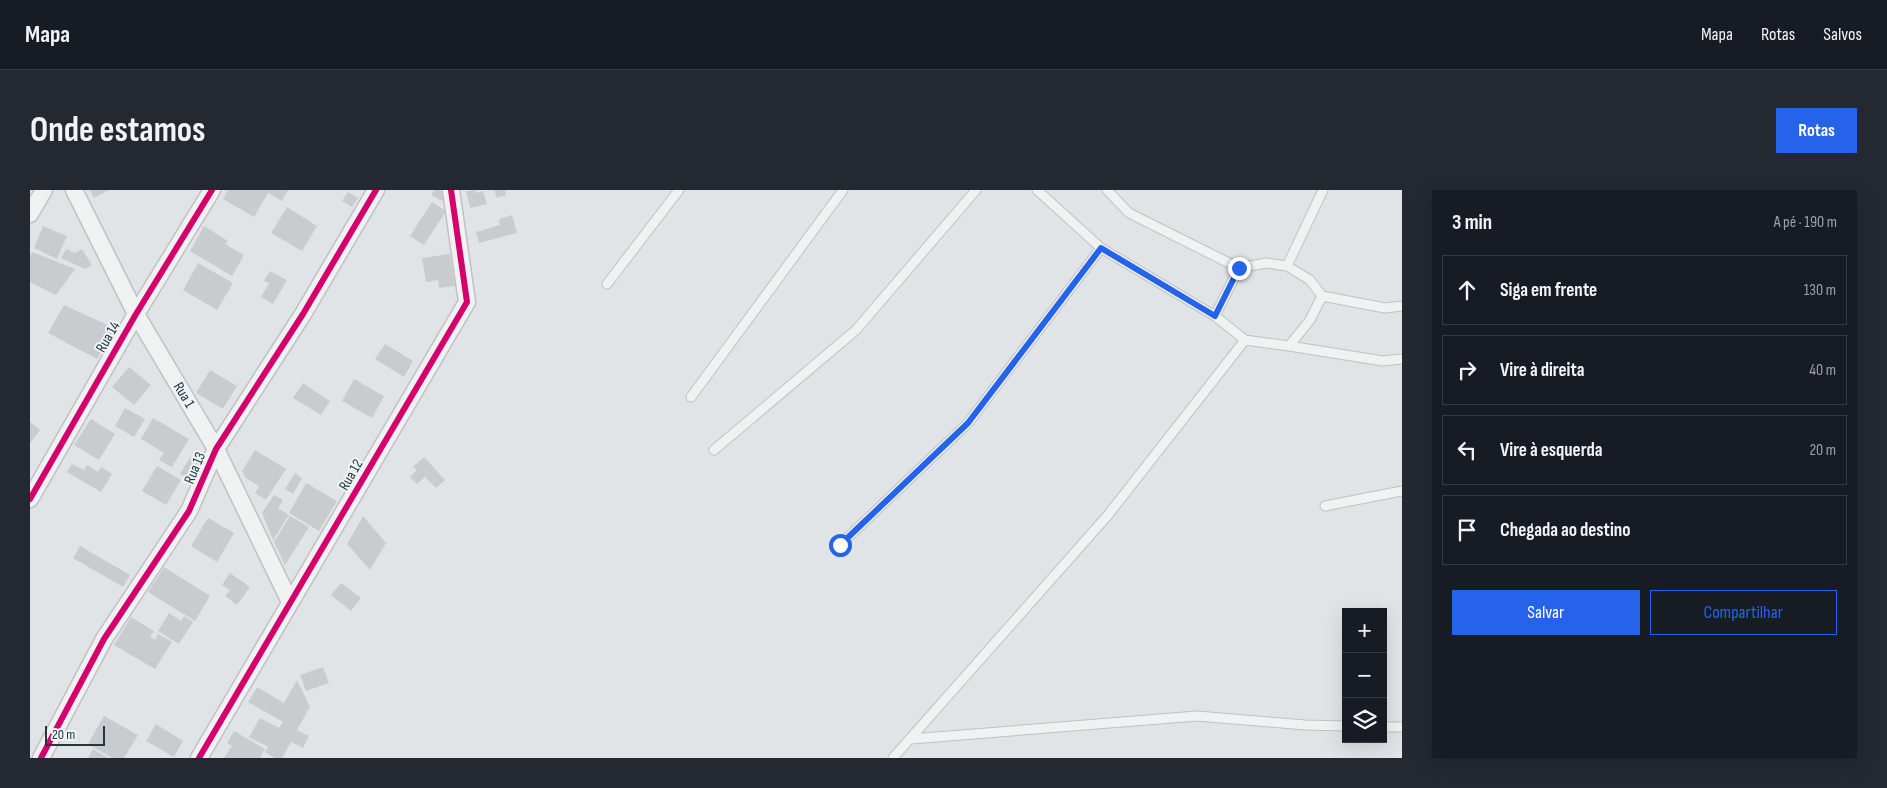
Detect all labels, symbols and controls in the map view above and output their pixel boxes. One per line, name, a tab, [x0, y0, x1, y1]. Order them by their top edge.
text: Mapa	[25, 20, 70, 49]
text: Mapa	[1701, 24, 1733, 45]
text: Rotas	[1761, 24, 1795, 45]
text: Salvos	[1823, 24, 1862, 45]
button: Rotas	[1776, 108, 1857, 153]
text: Onde estamos	[30, 109, 206, 152]
text: 3 min	[1452, 210, 1492, 235]
text: A pé · 190 m	[1774, 213, 1837, 232]
route end	[1228, 257, 1251, 280]
icon: ahead	[1453, 276, 1481, 304]
text: Siga em frente	[1500, 279, 1597, 302]
text: 130 m	[1804, 281, 1836, 300]
street label: Rua 14	[92, 318, 124, 356]
icon: right	[1453, 356, 1481, 384]
text: Vire à direita	[1500, 359, 1584, 382]
text: 40 m	[1809, 361, 1836, 380]
street label: Rua 1	[169, 379, 199, 412]
icon: left	[1453, 436, 1481, 464]
text: Vire à esquerda	[1500, 439, 1602, 462]
text: 20 m	[1809, 441, 1836, 460]
street label: Rua 13	[180, 449, 210, 487]
street label: Rua 12	[335, 456, 367, 494]
icon: arrive	[1453, 516, 1481, 544]
text: Chegada ao destino	[1500, 519, 1630, 542]
route start	[829, 534, 852, 557]
button: Salvar	[1452, 590, 1640, 635]
button: Compartilhar	[1650, 590, 1837, 635]
map controls	[1342, 608, 1387, 743]
button: +	[1342, 608, 1387, 653]
button: −	[1342, 653, 1387, 698]
button: layers	[1342, 698, 1387, 743]
scale bar	[45, 723, 105, 746]
text: 20 m	[52, 726, 75, 743]

